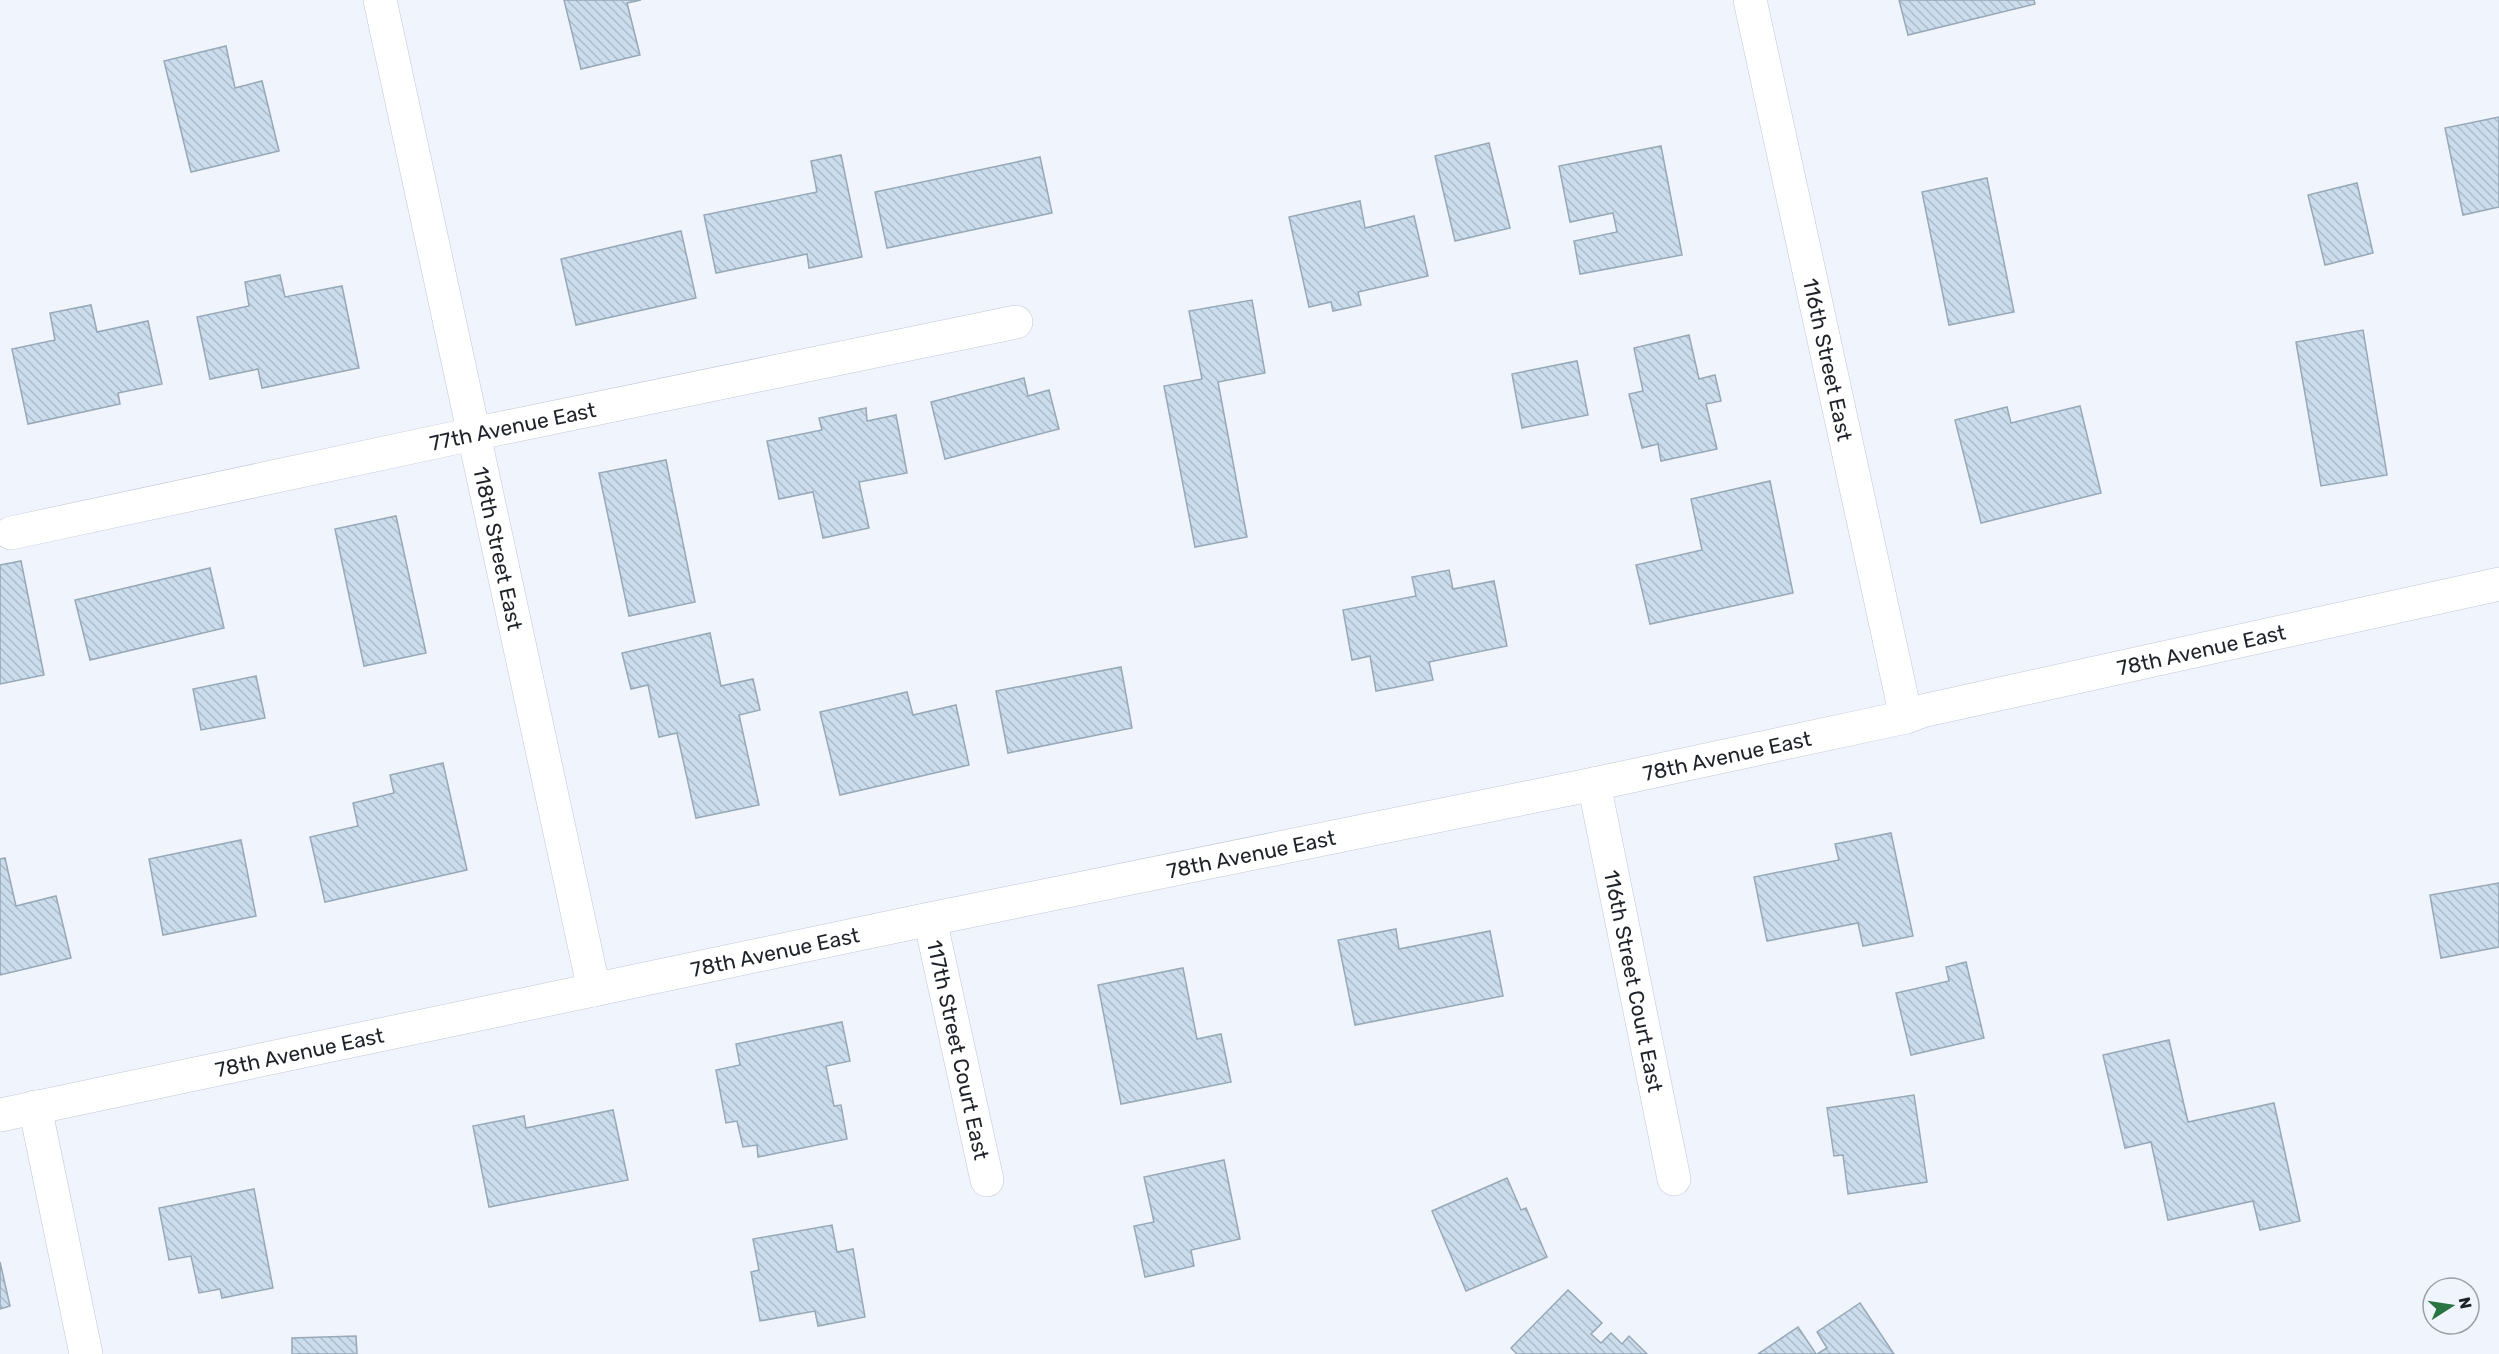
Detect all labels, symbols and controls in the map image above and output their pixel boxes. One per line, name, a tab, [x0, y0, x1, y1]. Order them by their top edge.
street label: 116th Street East	[1798, 276, 1858, 443]
street label: 77th Avenue East	[427, 396, 598, 455]
street label: 118th Street East	[469, 464, 528, 632]
street label: 78th Avenue East	[2115, 619, 2288, 680]
street label: 78th Avenue East	[1640, 725, 1814, 786]
street label: 78th Avenue East	[1164, 824, 1338, 883]
street label: 116th Street Court East	[1599, 868, 1669, 1094]
street label: 78th Avenue East	[688, 922, 862, 982]
street label: 117th Street Court East	[922, 938, 995, 1162]
street label: 78th Avenue East	[213, 1022, 386, 1082]
north arrow	[2421, 1276, 2481, 1336]
text: N	[2455, 1295, 2476, 1311]

